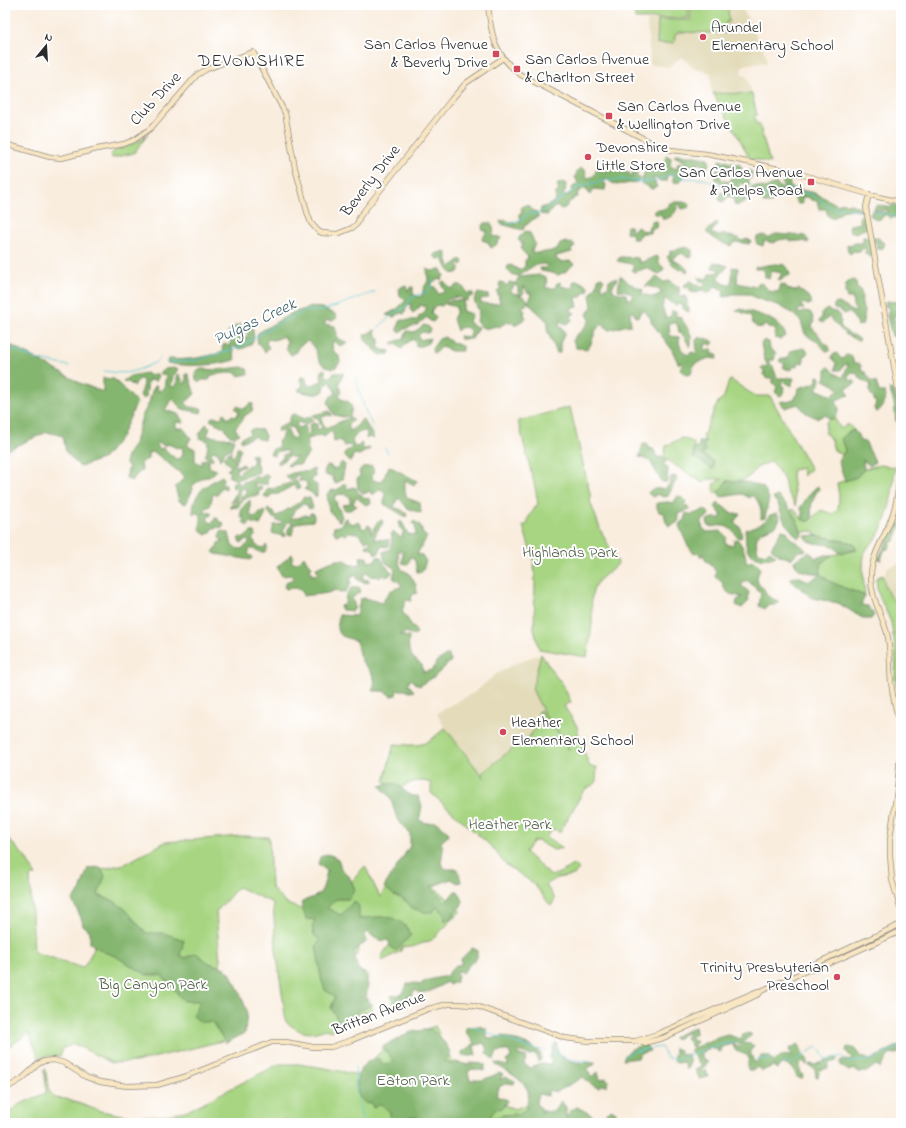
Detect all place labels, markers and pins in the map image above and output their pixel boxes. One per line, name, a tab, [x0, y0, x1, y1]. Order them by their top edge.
place label: Arundel Elementary School	[711, 16, 834, 58]
marker: Arundel Elementary School	[698, 32, 708, 42]
place label: San Carlos Avenue & Beverly Drive	[364, 33, 489, 75]
place label: San Carlos Avenue & Charlton Street	[525, 48, 650, 90]
marker: San Carlos Avenue & Beverly Drive	[491, 49, 501, 59]
marker: San Carlos Avenue & Charlton Street	[512, 64, 522, 74]
place label: San Carlos Avenue & Wellington Drive	[617, 95, 742, 137]
marker: San Carlos Avenue & Wellington Drive	[604, 111, 614, 121]
place label: Devonshire Little Store	[595, 136, 669, 178]
marker: Devonshire Little Store	[583, 152, 593, 162]
place label: San Carlos Avenue & Phelps Road	[679, 161, 804, 203]
marker: San Carlos Avenue & Phelps Road	[806, 177, 816, 187]
place label: Heather Elementary School	[511, 711, 634, 753]
marker: Heather Elementary School	[498, 727, 508, 737]
place label: Trinity Presbyterian Preschool	[700, 956, 829, 998]
marker: Trinity Presbyterian Preschool	[832, 972, 842, 982]

